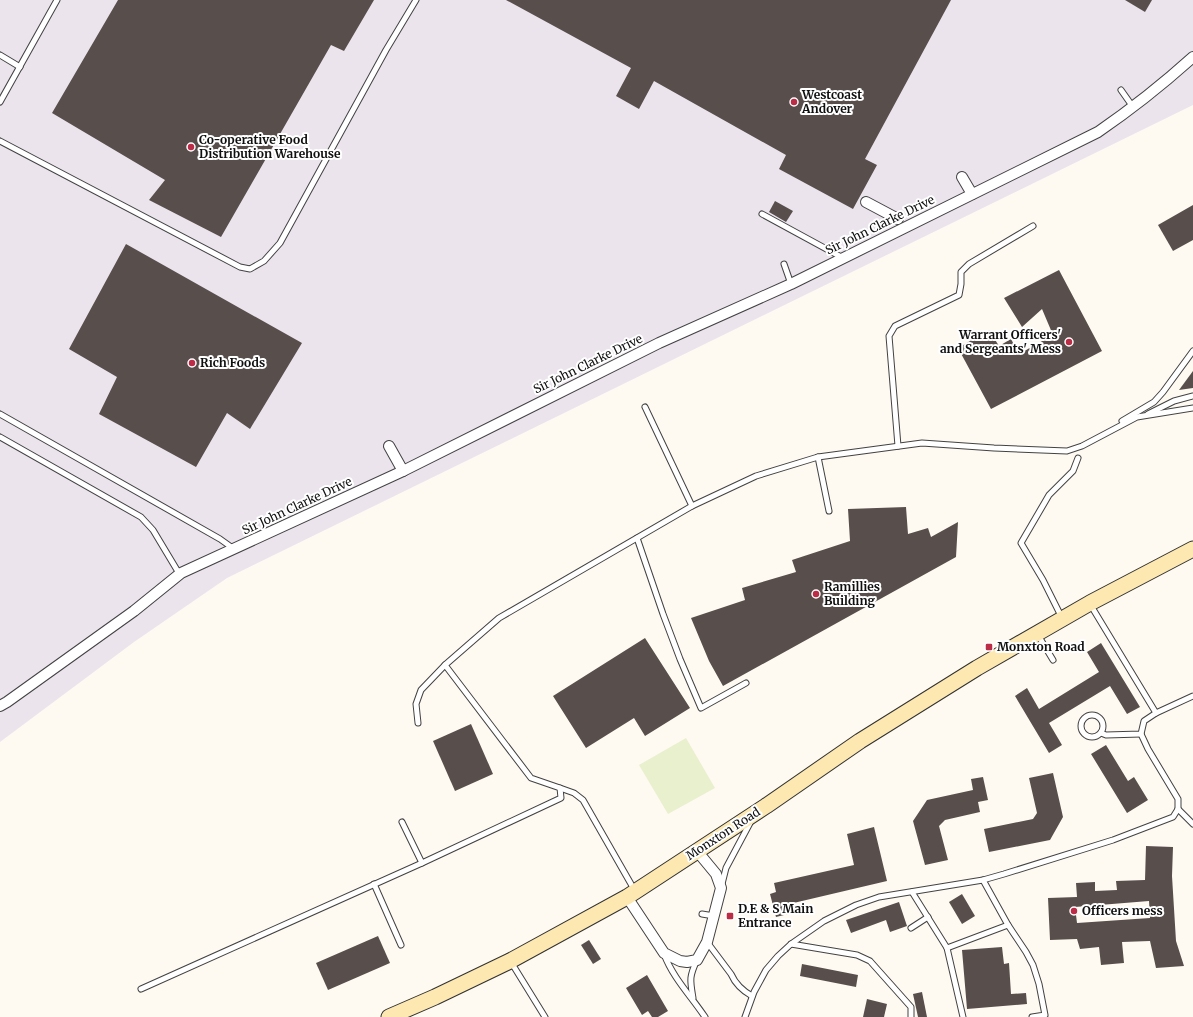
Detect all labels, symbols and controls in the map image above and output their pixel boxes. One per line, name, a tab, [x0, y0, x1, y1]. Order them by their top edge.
place label: Westcoast Andover	[801, 87, 862, 116]
marker: Westcoast Andover	[789, 97, 799, 107]
place label: Co-operative Food Distribution Warehouse	[199, 132, 341, 161]
marker: Co-operative Food Distribution Warehouse	[186, 142, 196, 152]
street label: Sir John Clarke Drive	[823, 192, 937, 257]
place label: Warrant Officers' and Sergeants' Mess	[940, 327, 1061, 356]
street label: Sir John Clarke Drive	[531, 331, 645, 396]
marker: Warrant Officers' and Sergeants' Mess	[1064, 337, 1074, 347]
place label: Rich Foods	[200, 355, 265, 370]
marker: Rich Foods	[187, 358, 197, 368]
street label: Sir John Clarke Drive	[239, 474, 354, 538]
place label: Ramillies Building	[824, 579, 880, 608]
marker: Ramillies Building	[811, 589, 821, 599]
place label: Monxton Road	[997, 639, 1085, 654]
marker: Monxton Road	[984, 642, 994, 652]
street label: Monxton Road	[683, 804, 763, 863]
place label: D.E & S Main Entrance	[738, 901, 813, 930]
place label: Officers mess	[1082, 903, 1163, 918]
marker: Officers mess	[1069, 906, 1079, 916]
marker: D.E & S Main Entrance	[725, 911, 735, 921]

